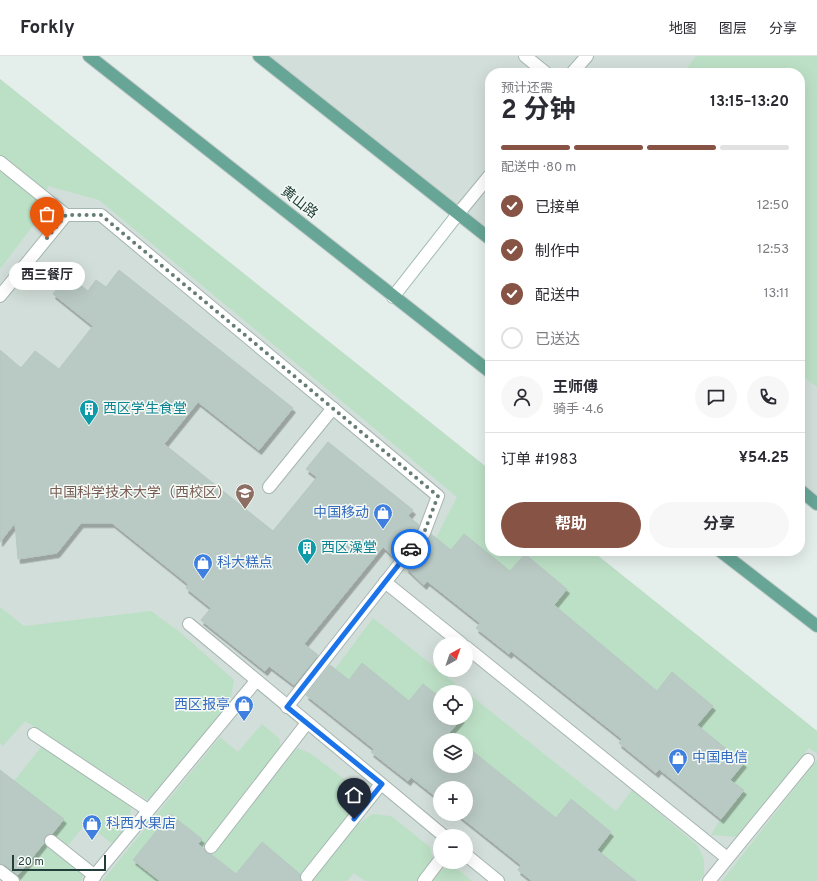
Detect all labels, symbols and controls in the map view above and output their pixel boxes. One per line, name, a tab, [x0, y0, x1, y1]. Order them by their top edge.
text: Forkly	[20, 16, 75, 40]
text: 地图	[669, 21, 697, 38]
text: 图层	[719, 21, 747, 38]
text: 分享	[769, 21, 797, 38]
text: 预计还需	[501, 81, 553, 97]
text: 13:15–13:20	[710, 93, 789, 112]
text: 2 分钟	[501, 95, 575, 128]
text: 配送中 · 80 m	[501, 160, 576, 176]
street label: 黄山路	[277, 183, 321, 223]
icon: check	[501, 195, 523, 217]
pin	[30, 197, 64, 238]
text: 12:50	[757, 198, 789, 214]
text: 已接单	[535, 199, 580, 218]
icon: bag	[36, 203, 58, 225]
icon: check	[501, 239, 523, 261]
text: 12:53	[757, 242, 789, 258]
text: 制作中	[535, 243, 580, 262]
callout: 西三餐厅	[9, 262, 85, 290]
text: 西三餐厅	[21, 268, 73, 284]
icon: check	[501, 283, 523, 305]
text: 13:11	[764, 286, 789, 302]
text: 配送中	[535, 287, 580, 306]
text: 已送达	[535, 331, 580, 350]
button: person	[501, 376, 543, 418]
button: chat	[695, 376, 737, 418]
button: phone	[747, 376, 789, 418]
text: 王师傅	[553, 379, 598, 398]
building icon: 西区学生食堂	[78, 398, 100, 426]
place label: 西区学生食堂	[103, 401, 187, 418]
text: 骑手 · 4.6	[553, 402, 604, 418]
text: ¥54.25	[739, 449, 789, 468]
text: 订单 #1983	[501, 451, 578, 470]
school or university icon: 中国科学技术大学（西校区）	[234, 482, 256, 510]
place label: 中国科学技术大学（西校区）	[49, 484, 231, 502]
shop icon: 中国移动	[372, 502, 394, 530]
button: 帮助	[501, 502, 641, 548]
button: 分享	[649, 502, 789, 548]
place label: 中国移动	[313, 505, 369, 522]
courier	[391, 529, 431, 569]
building icon: 西区澡堂	[296, 537, 318, 565]
icon: car	[400, 538, 422, 560]
place label: 西区澡堂	[321, 540, 377, 557]
shop icon: 科大糕点	[192, 552, 214, 580]
place label: 科大糕点	[217, 555, 273, 572]
north arrow	[433, 637, 473, 677]
map controls	[433, 637, 473, 869]
button: locate	[433, 685, 473, 725]
shop icon: 西区报亭	[233, 694, 255, 722]
place label: 西区报亭	[174, 697, 230, 714]
button: layers	[433, 733, 473, 773]
shop icon: 中国电信	[667, 747, 689, 775]
place label: 中国电信	[692, 750, 748, 767]
pin	[337, 778, 371, 819]
button: +	[433, 781, 473, 821]
icon: home	[343, 784, 365, 806]
shop icon: 科西水果店	[81, 813, 103, 841]
place label: 科西水果店	[106, 816, 176, 833]
button: −	[433, 829, 473, 869]
scale bar	[12, 853, 106, 872]
text: 20 m	[18, 855, 44, 869]

